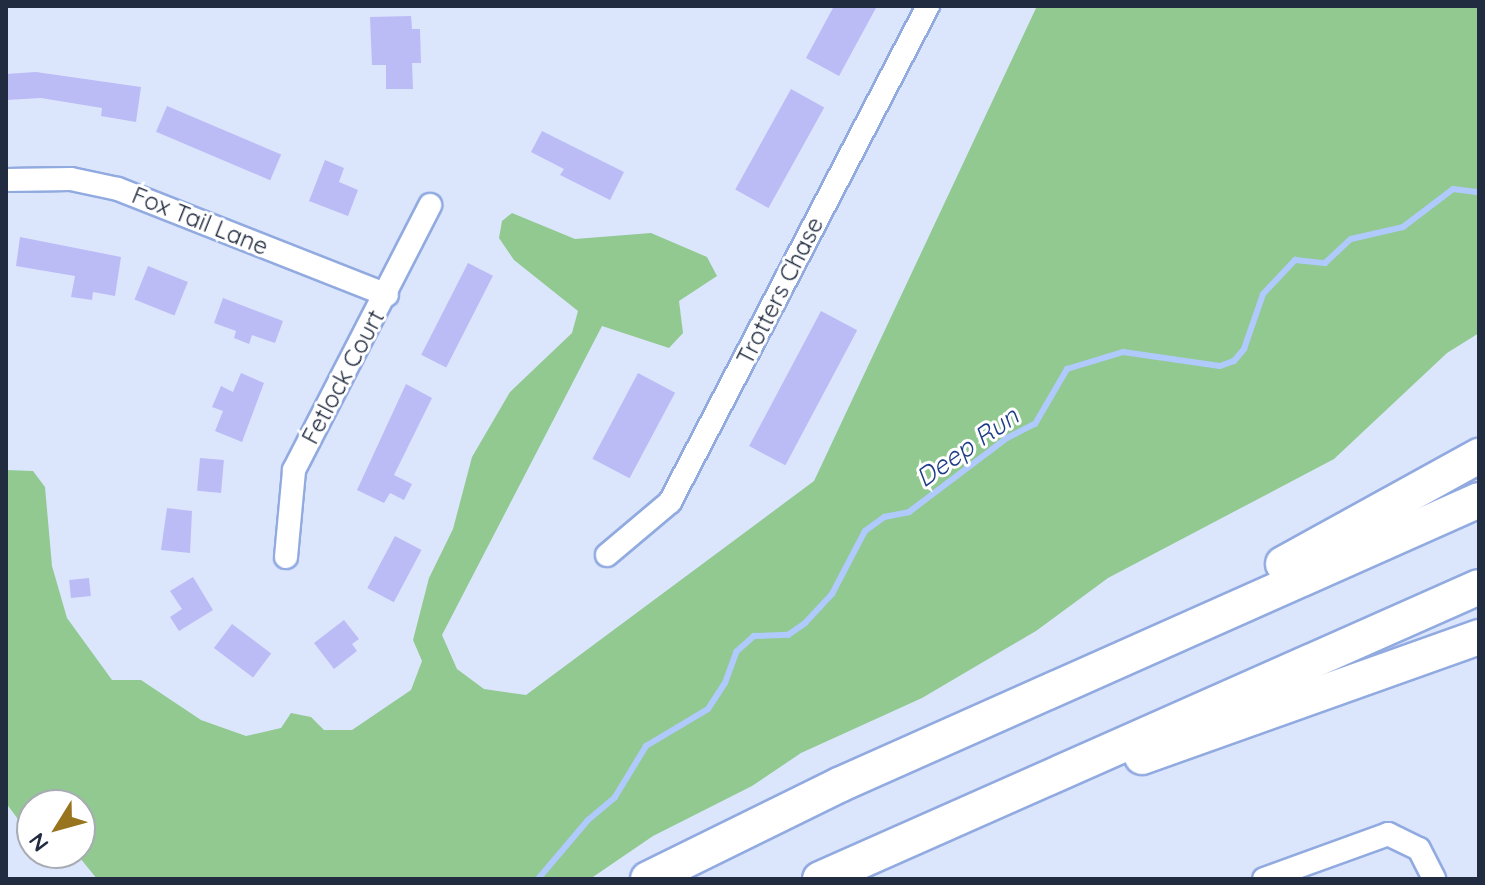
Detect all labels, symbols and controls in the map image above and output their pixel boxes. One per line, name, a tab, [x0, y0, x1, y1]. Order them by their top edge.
street label: Fox Tail Lane	[128, 181, 272, 261]
street label: Trotters Chase	[730, 212, 830, 370]
street label: Fetlock Court	[296, 305, 390, 449]
water label: Deep Run	[910, 400, 1024, 494]
north arrow	[16, 789, 96, 869]
text: N	[22, 827, 54, 857]

